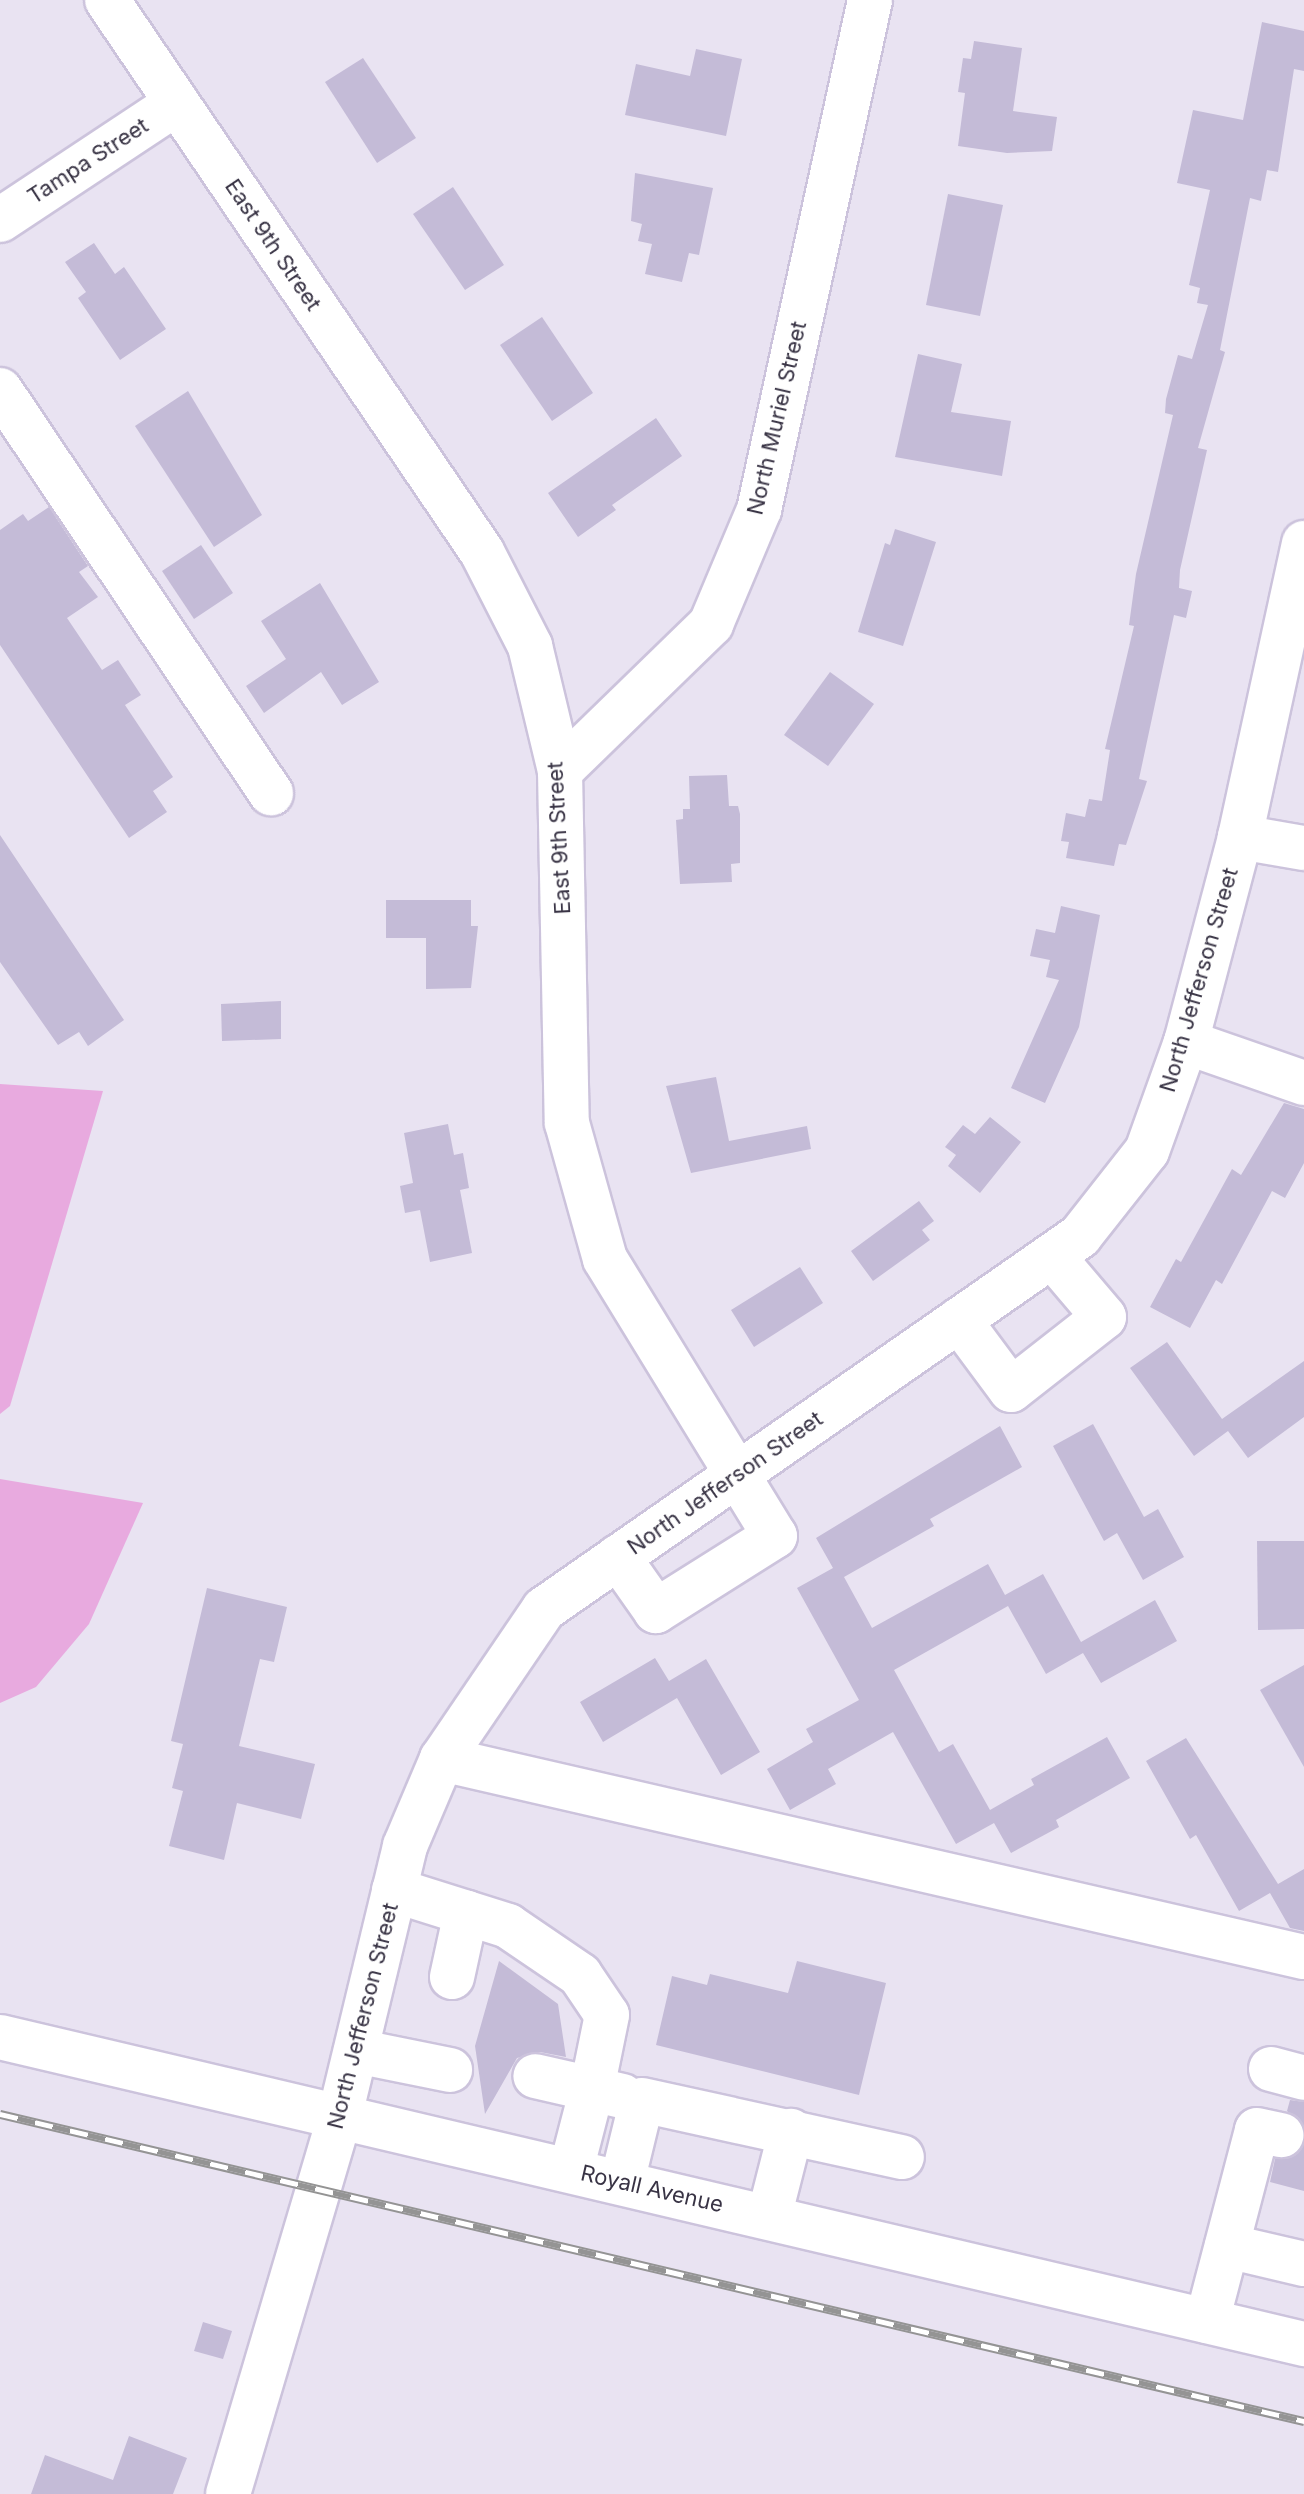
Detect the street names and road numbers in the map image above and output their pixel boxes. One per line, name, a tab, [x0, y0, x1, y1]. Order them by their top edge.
street label: Tampa Street	[23, 112, 153, 210]
street label: East 9th Street	[219, 174, 327, 316]
street label: North Muriel Street	[742, 319, 812, 517]
street label: East 9th Street	[542, 761, 576, 915]
street label: North Jefferson Street	[1154, 865, 1244, 1095]
street label: North Jefferson Street	[622, 1406, 828, 1560]
street label: North Jefferson Street	[322, 1900, 404, 2132]
street label: Royall Avenue	[578, 2160, 726, 2218]

